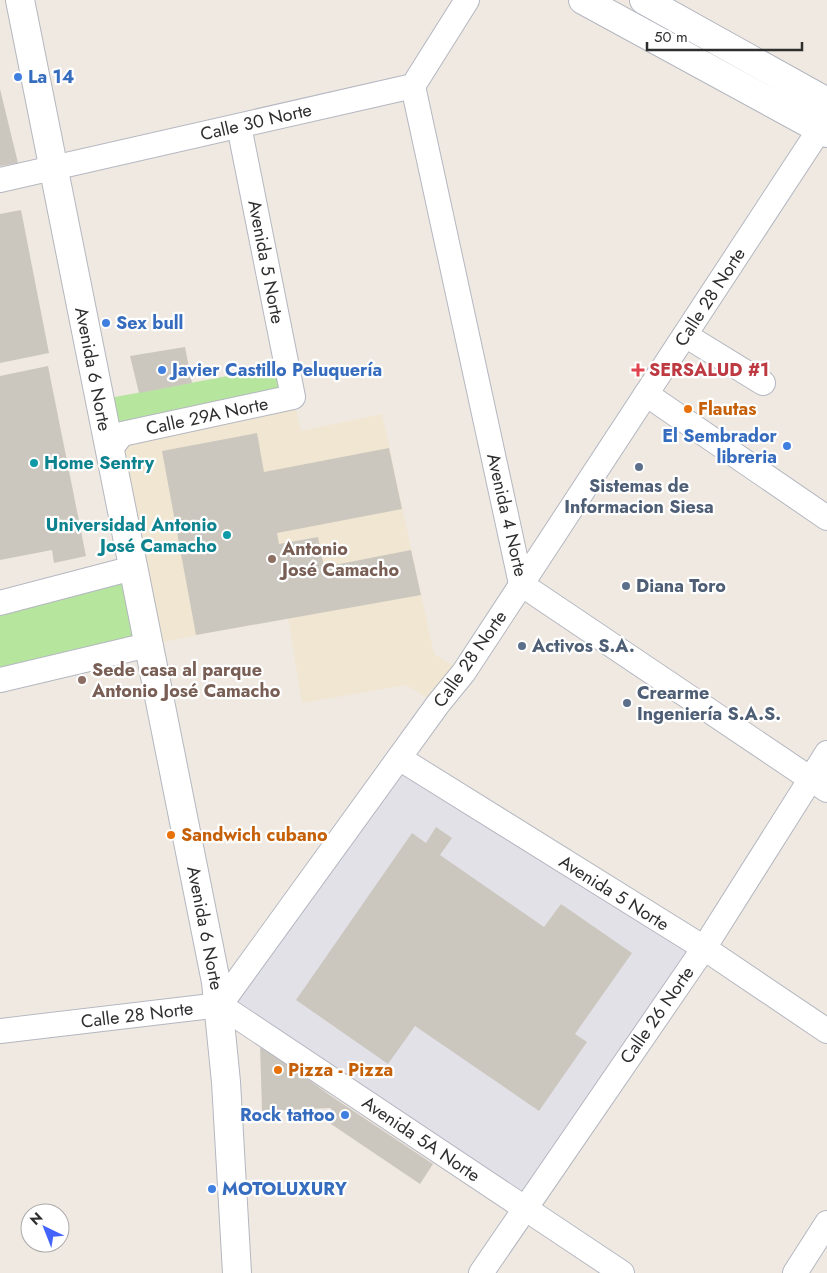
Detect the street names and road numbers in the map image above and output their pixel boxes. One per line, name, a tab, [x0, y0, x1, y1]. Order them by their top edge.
street label: Calle 30 Norte	[198, 97, 314, 147]
street label: Avenida 5 Norte	[241, 198, 291, 326]
street label: Calle 28 Norte	[668, 243, 752, 351]
street label: Avenida 6 Norte	[68, 305, 118, 433]
street label: Calle 29A Norte	[144, 390, 270, 442]
street label: Avenida 4 Norte	[480, 451, 534, 579]
street label: Calle 28 Norte	[427, 605, 513, 713]
street label: Avenida 5 Norte	[554, 849, 674, 937]
street label: Avenida 6 Norte	[180, 864, 230, 992]
street label: Calle 26 Norte	[614, 961, 700, 1069]
street label: Calle 28 Norte	[79, 995, 195, 1035]
street label: Avenida 5A Norte	[357, 1090, 485, 1188]

